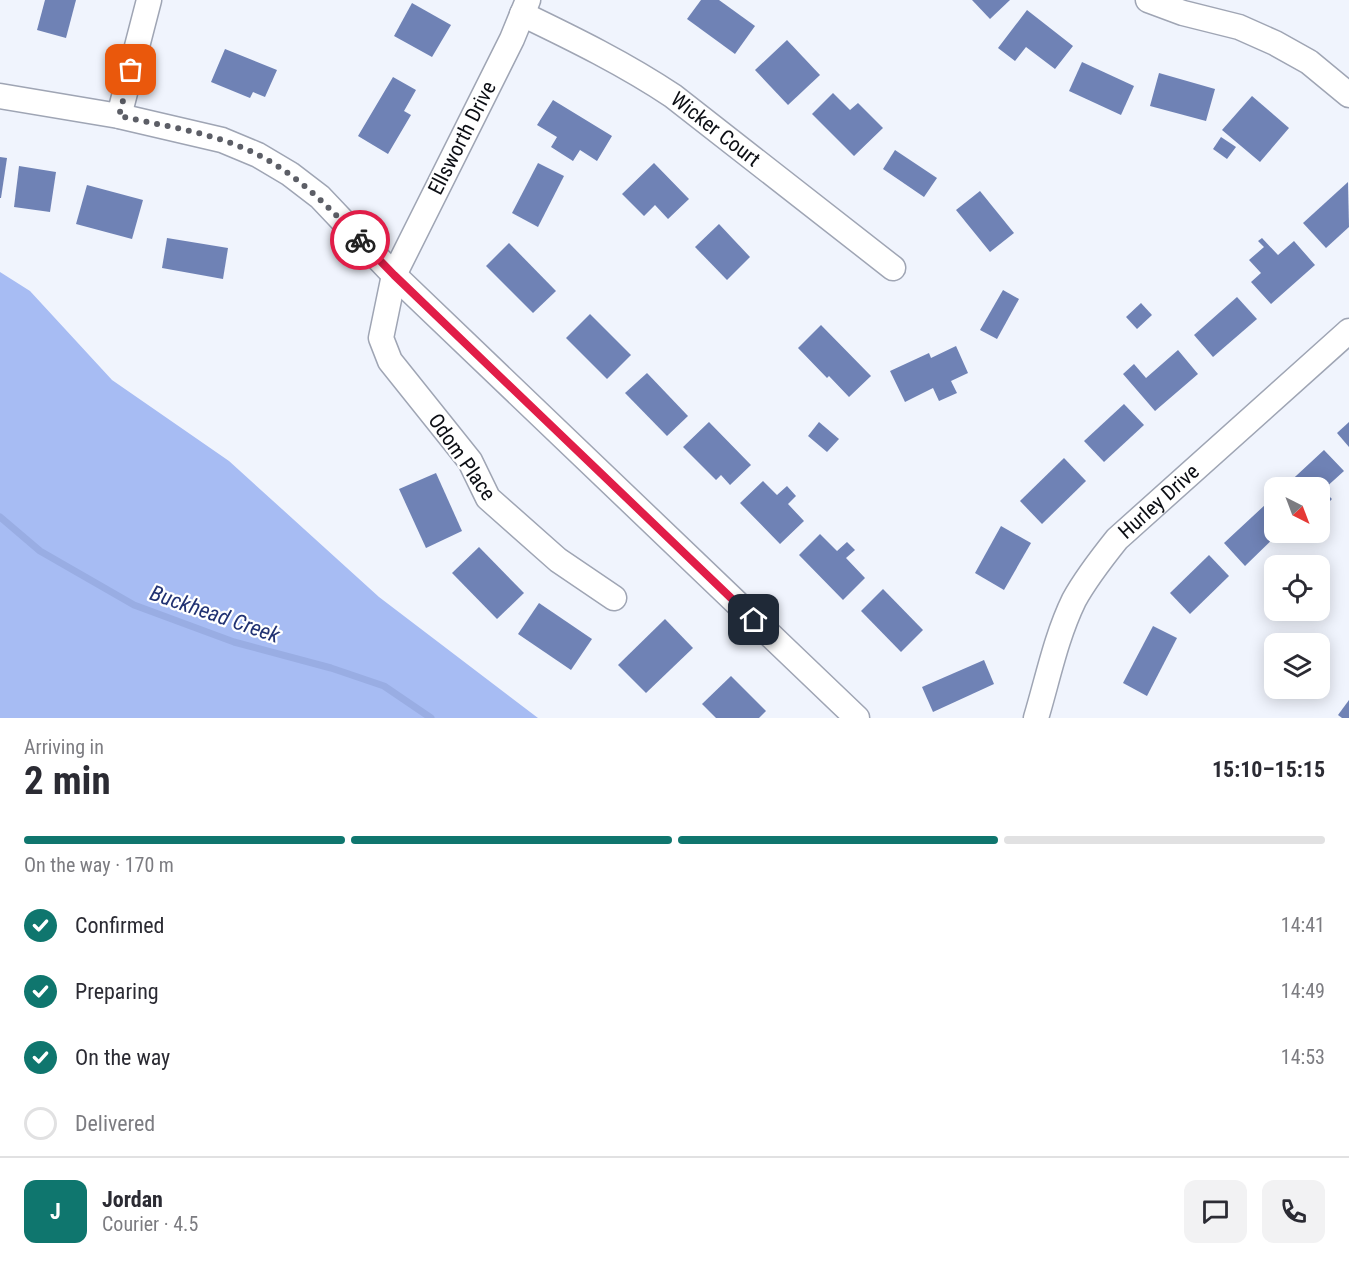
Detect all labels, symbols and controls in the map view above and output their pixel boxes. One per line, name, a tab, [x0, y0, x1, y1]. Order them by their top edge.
pin	[105, 44, 156, 95]
icon: bag	[114, 53, 147, 86]
street label: Ellsworth Drive	[423, 77, 501, 199]
street label: Wicker Court	[666, 87, 765, 172]
courier	[330, 210, 390, 270]
icon: bike	[344, 224, 377, 257]
street label: Odom Place	[423, 409, 501, 505]
street label: Hurley Drive	[1114, 459, 1204, 544]
north arrow	[1264, 477, 1330, 543]
map controls	[1264, 477, 1330, 699]
button: locate	[1264, 555, 1330, 621]
water label: Buckhead Creek	[147, 580, 284, 648]
pin	[728, 594, 779, 645]
icon: home	[737, 603, 770, 636]
button: layers	[1264, 633, 1330, 699]
text: Arriving in	[24, 735, 104, 759]
text: 15:10–15:15	[1212, 757, 1325, 782]
text: 2 min	[24, 758, 111, 804]
text: On the way · 170 m	[24, 853, 174, 877]
icon: check	[24, 909, 57, 942]
text: Confirmed	[75, 913, 164, 938]
text: 14:41	[1281, 913, 1325, 937]
icon: check	[24, 975, 57, 1008]
text: Preparing	[75, 979, 159, 1004]
text: 14:49	[1281, 979, 1325, 1003]
icon: check	[24, 1041, 57, 1074]
text: On the way	[75, 1045, 170, 1070]
text: 14:53	[1281, 1045, 1325, 1069]
text: Delivered	[75, 1111, 155, 1136]
button: chat	[1184, 1180, 1247, 1243]
button: phone	[1262, 1180, 1325, 1243]
text: Jordan	[102, 1187, 163, 1212]
text: J	[50, 1199, 61, 1224]
text: Courier · 4.5	[102, 1212, 198, 1236]

